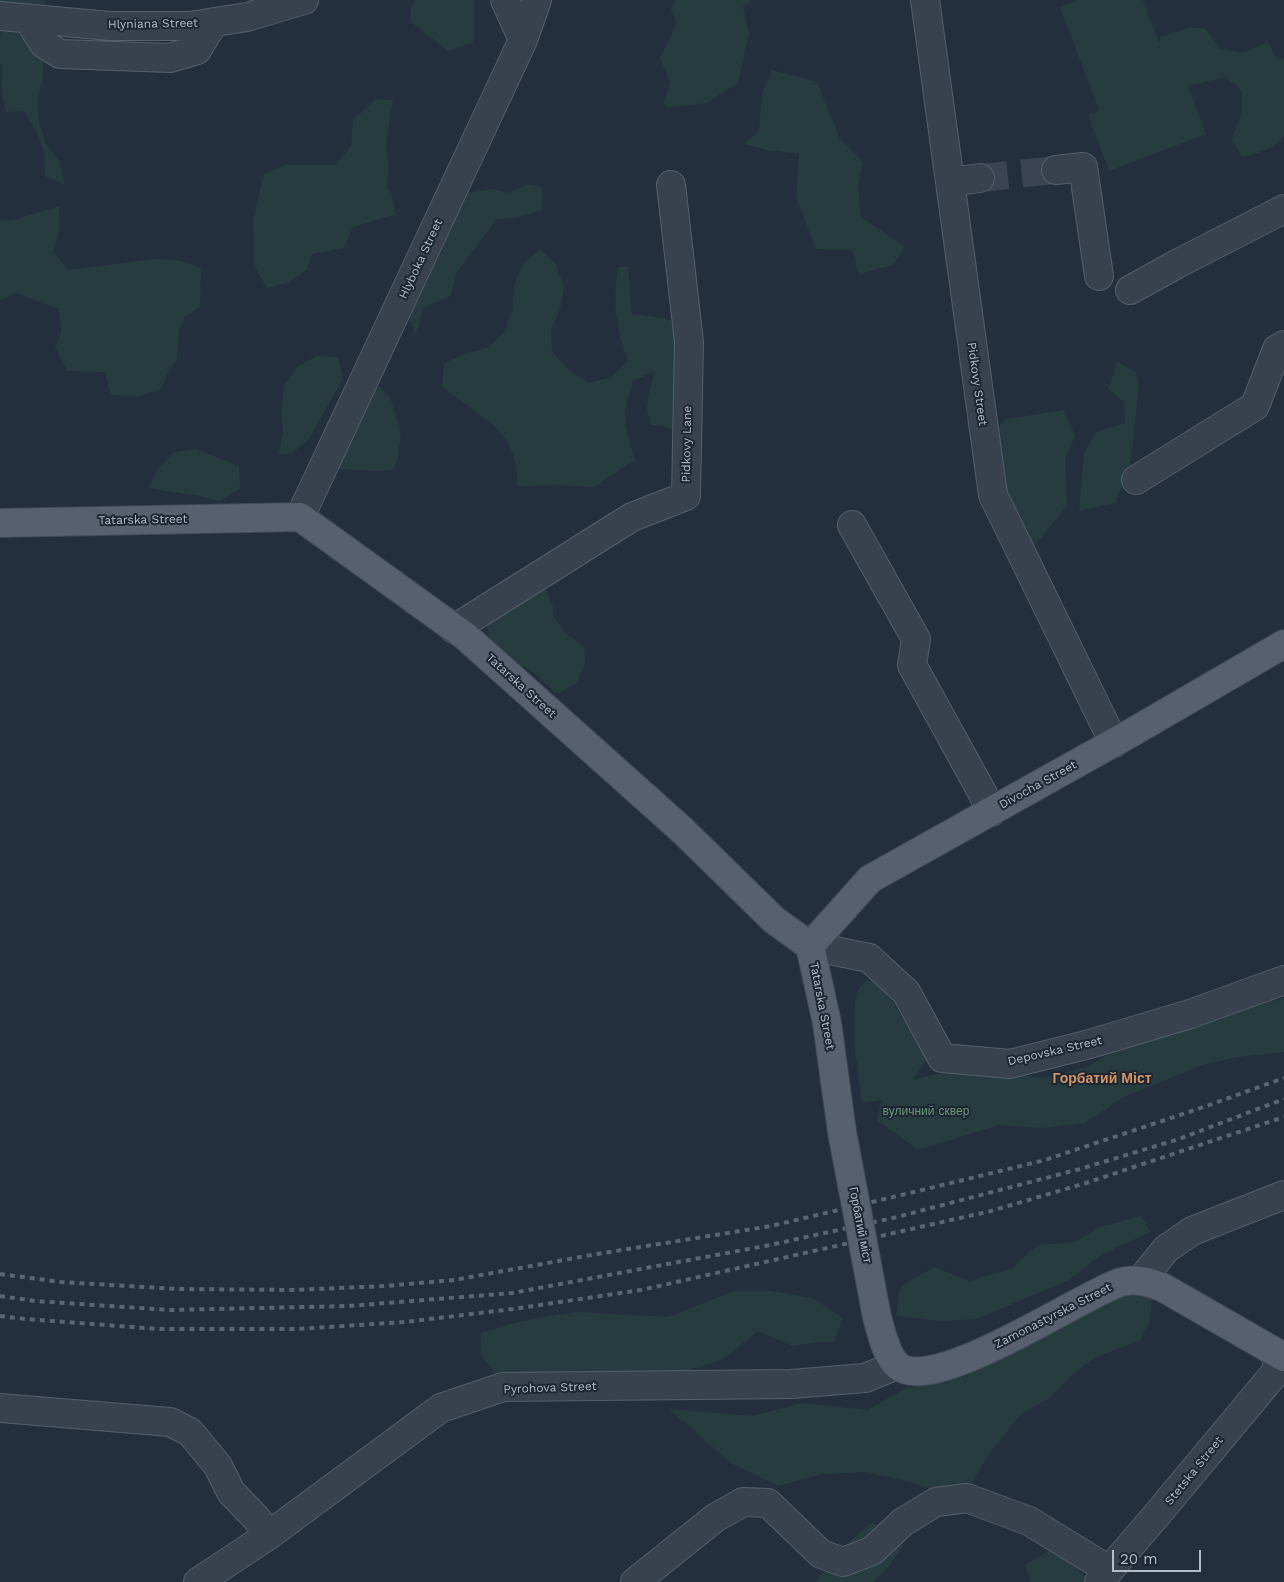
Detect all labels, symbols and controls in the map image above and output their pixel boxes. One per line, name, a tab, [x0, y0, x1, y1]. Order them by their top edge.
street label: Hlyniana Street	[108, 16, 198, 32]
street label: Hlyboka Street	[396, 217, 446, 301]
street label: Pidkovy Street	[964, 341, 990, 427]
street label: Pidkovy Lane	[679, 406, 695, 482]
street label: Tatarska Street	[98, 512, 188, 528]
street label: Tatarska Street	[483, 651, 559, 721]
street label: Divocha Street	[997, 758, 1079, 812]
street label: Tatarska Street	[806, 961, 838, 1051]
street label: Depovska Street	[1006, 1033, 1104, 1069]
district label: Горбатий Міст	[1052, 1071, 1152, 1087]
park label: вуличний сквер	[883, 1104, 969, 1118]
street label: Горбатий міст	[846, 1186, 874, 1264]
street label: Zamonastyrska Street	[992, 1280, 1114, 1352]
street label: Pyrohova Street	[503, 1379, 597, 1397]
street label: Stetska Street	[1162, 1434, 1226, 1508]
scale bar	[1114, 1540, 1203, 1572]
text: 20 m	[1120, 1550, 1158, 1568]

